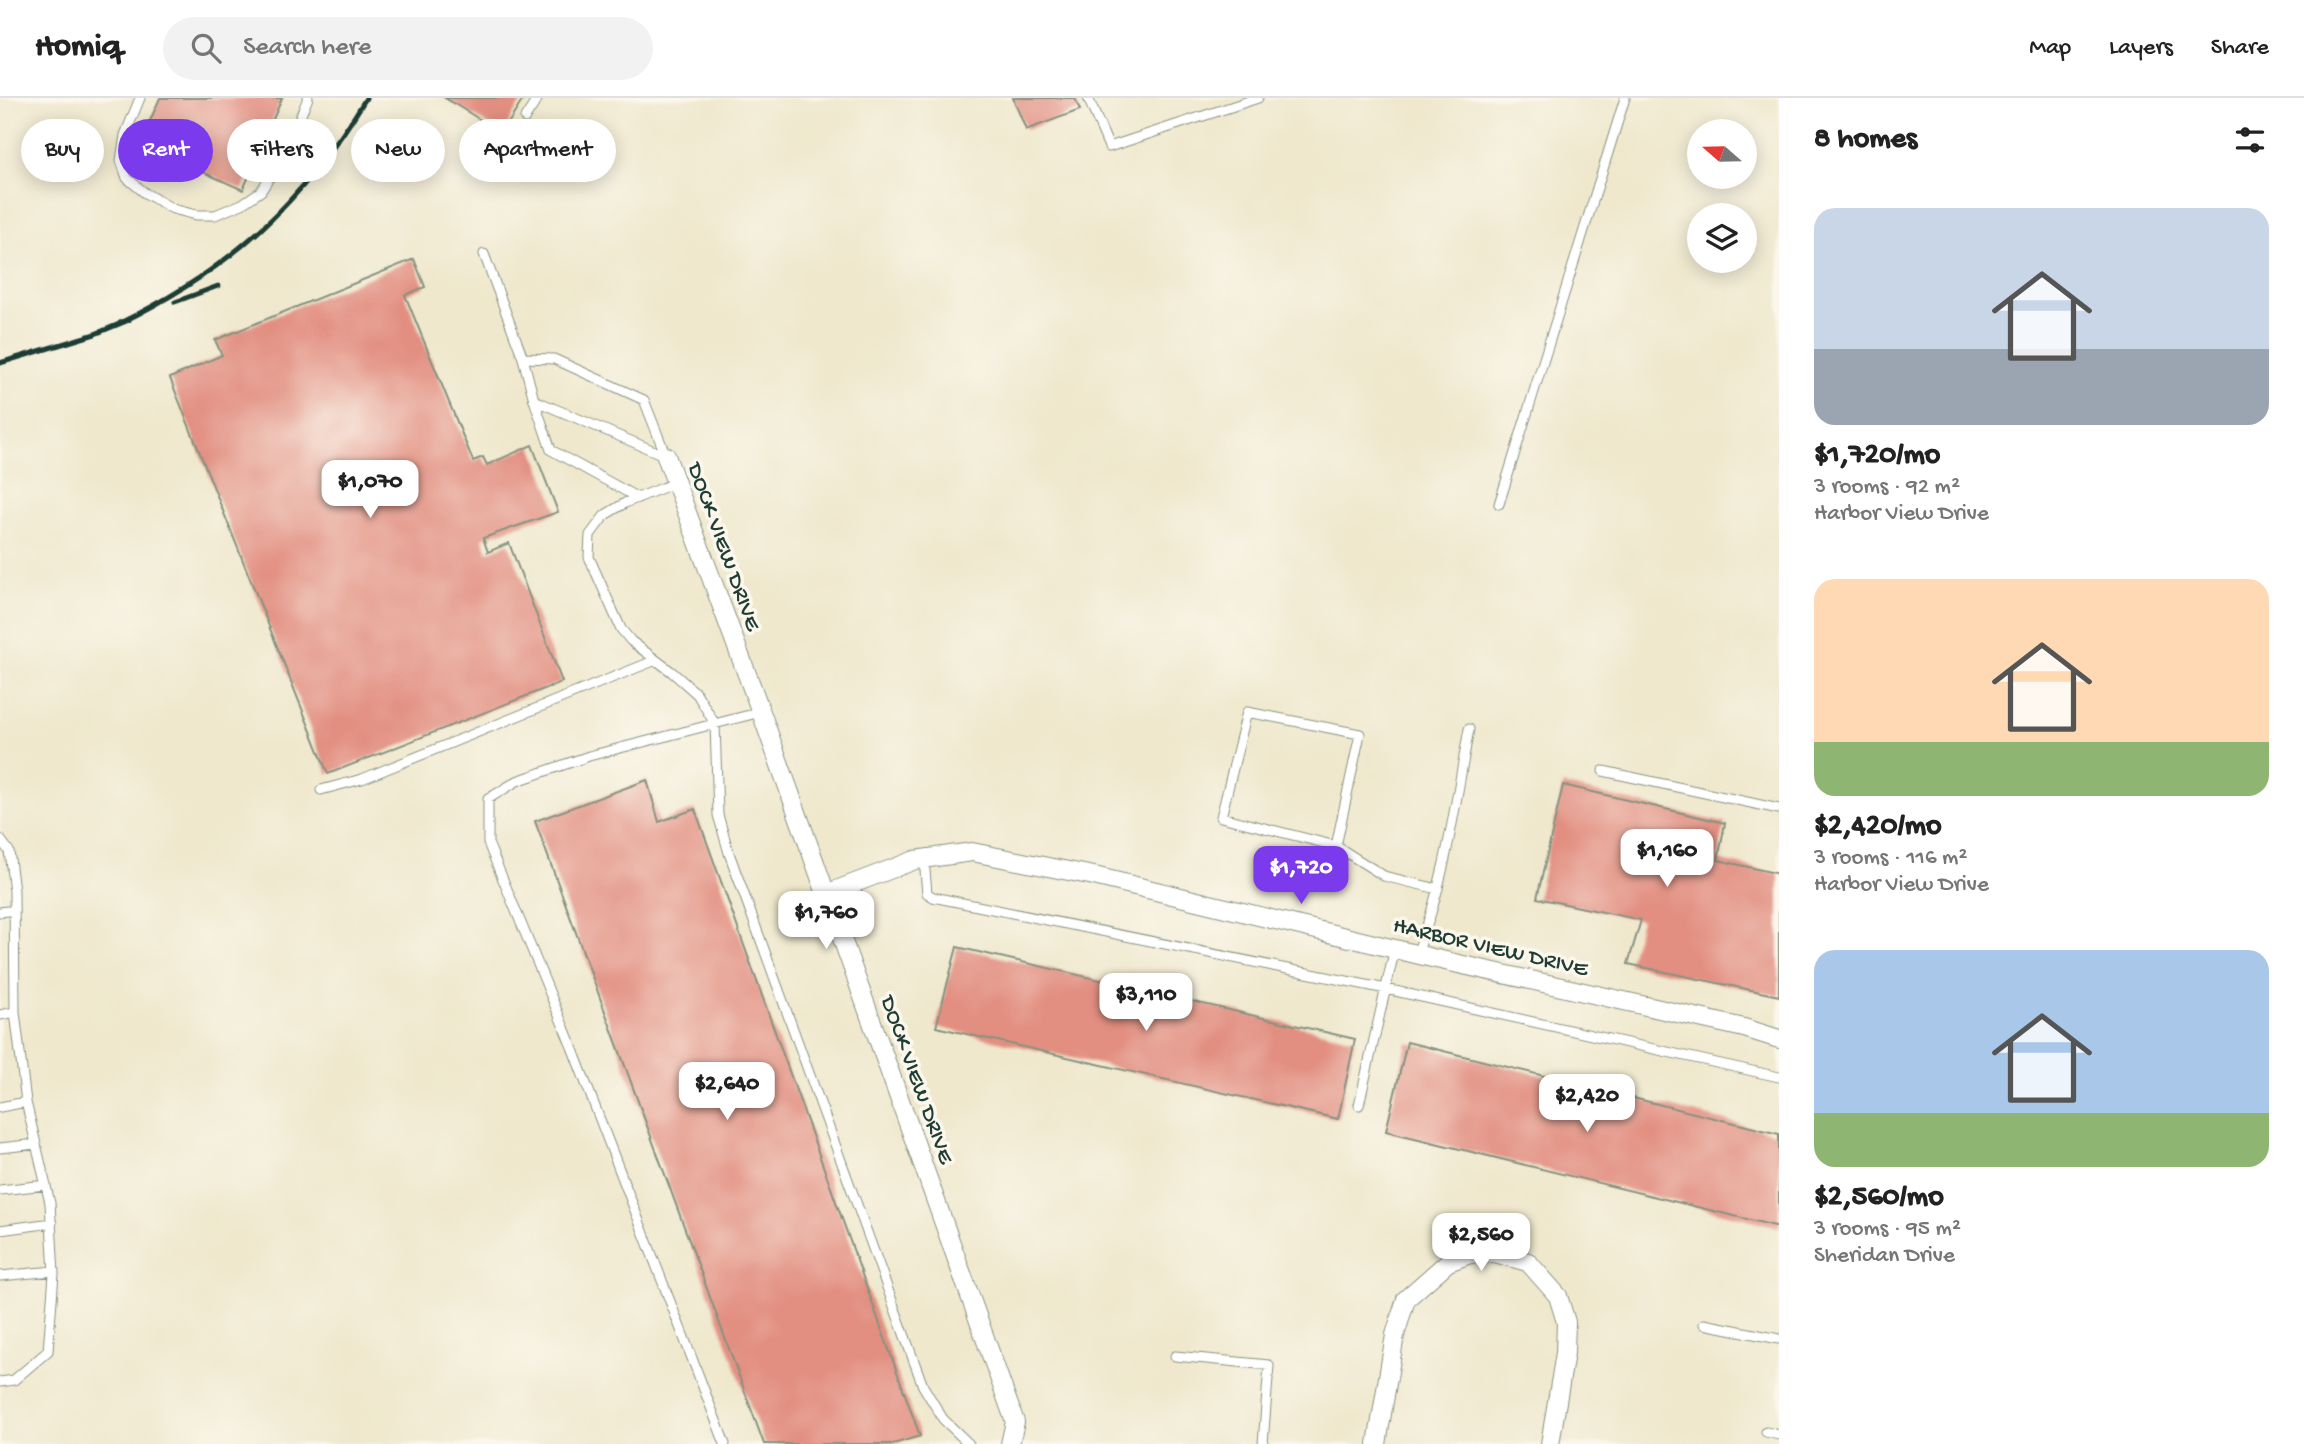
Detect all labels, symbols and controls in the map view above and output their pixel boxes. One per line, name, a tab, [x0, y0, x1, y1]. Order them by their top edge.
search box	[163, 17, 653, 80]
text: Homiq	[35, 29, 121, 67]
icon: search	[187, 29, 225, 67]
text: Search here	[243, 33, 371, 64]
text: Map	[2029, 34, 2071, 63]
text: Layers	[2109, 34, 2173, 63]
text: Share	[2211, 34, 2269, 63]
chip: Buy	[21, 119, 104, 182]
chip: Rent	[118, 119, 213, 182]
chip: Filters	[227, 119, 337, 182]
chip: New	[351, 119, 445, 182]
chip: Apartment	[459, 119, 616, 182]
north arrow	[1687, 119, 1757, 189]
map controls	[1687, 119, 1757, 273]
icon: filters	[2231, 121, 2269, 159]
text: 8 homes	[1814, 123, 1917, 158]
button: layers	[1687, 203, 1757, 273]
icon: home	[1979, 253, 2105, 379]
text: $1,720/mo	[1814, 439, 1940, 474]
street label: DOCK VIEW DRIVE	[679, 458, 766, 636]
pin: $1,070	[313, 460, 427, 520]
text: $1,070	[338, 469, 402, 496]
text: 3 rooms · 92 m²	[1814, 474, 1960, 501]
text: Harbor View Drive	[1814, 501, 1989, 528]
icon: home	[1979, 624, 2105, 750]
text: $2,420/mo	[1814, 810, 1942, 845]
pin: $1,160	[1610, 830, 1724, 889]
text: $1,160	[1637, 838, 1697, 865]
text: 3 rooms · 116 m²	[1814, 845, 1967, 872]
pin: $1,720	[1244, 846, 1358, 906]
text: $1,720	[1269, 855, 1333, 882]
text: Harbor View Drive	[1814, 872, 1989, 899]
pin: $1,760	[769, 892, 883, 951]
text: $1,760	[794, 900, 858, 927]
street label: HARBOR VIEW DRIVE	[1390, 913, 1592, 984]
pin: $3,110	[1089, 974, 1203, 1033]
text: $3,110	[1115, 982, 1177, 1009]
street label: DOCK VIEW DRIVE	[872, 991, 959, 1169]
icon: home	[1979, 995, 2105, 1121]
pin: $2,640	[670, 1062, 784, 1122]
text: $2,640	[695, 1071, 759, 1098]
pin: $2,420	[1530, 1074, 1644, 1134]
text: $2,420	[1555, 1083, 1619, 1110]
text: $2,560/mo	[1814, 1181, 1944, 1216]
pin: $2,560	[1424, 1214, 1538, 1273]
text: 3 rooms · 95 m²	[1814, 1216, 1961, 1243]
text: $2,560	[1448, 1222, 1514, 1249]
text: Sheridan Drive	[1814, 1243, 1955, 1270]

